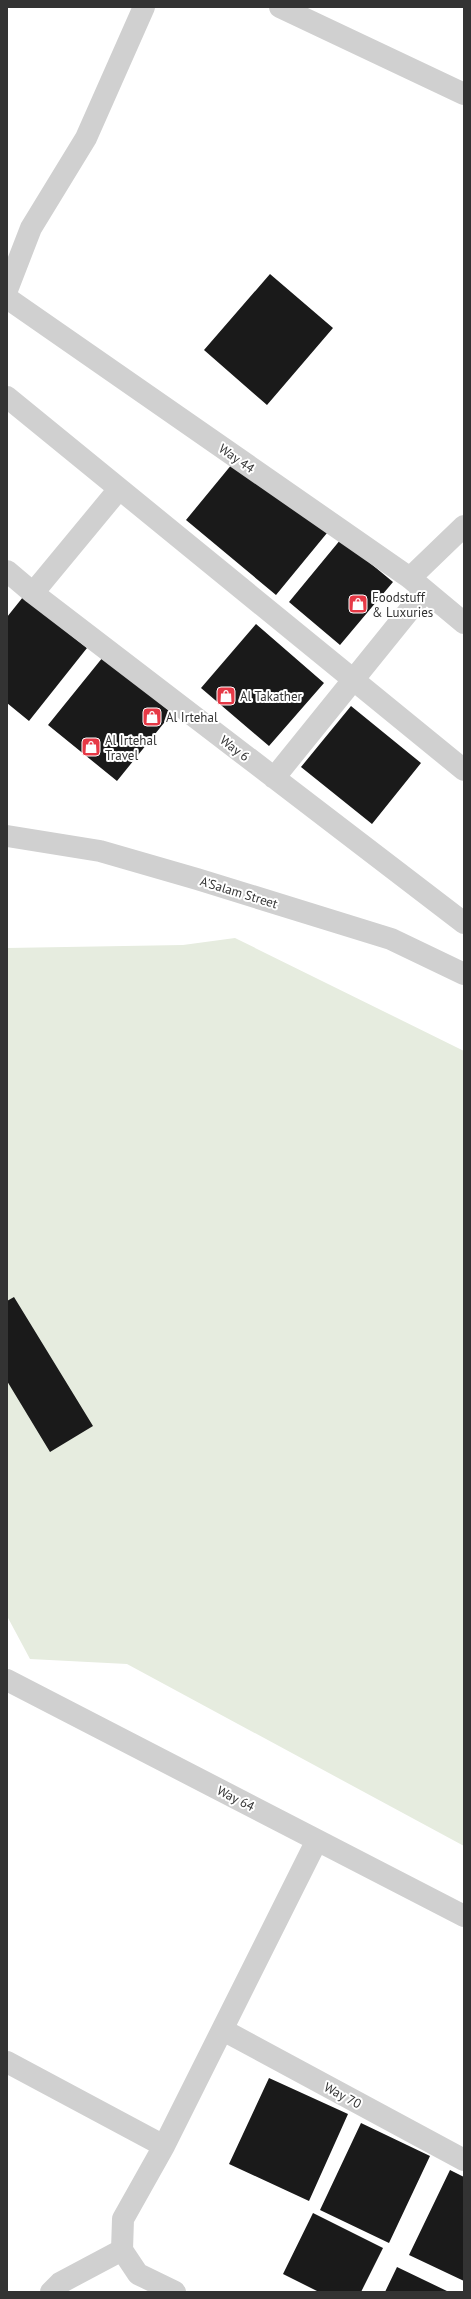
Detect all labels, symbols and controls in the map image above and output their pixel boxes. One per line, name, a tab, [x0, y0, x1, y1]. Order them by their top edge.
street label: Way 44	[215, 440, 258, 477]
place label: Foodstuff & Luxuries	[372, 589, 433, 621]
shop icon: Foodstuff & Luxuries	[347, 593, 369, 615]
shop icon: Al Takather	[215, 685, 237, 707]
place label: Al Takather	[240, 688, 303, 705]
shop icon: Al Irtehal	[141, 706, 163, 728]
place label: Al Irtehal	[166, 709, 218, 726]
place label: Al Irtehal Travel	[105, 732, 157, 764]
street label: Way 6	[216, 732, 253, 765]
shop icon: Al Irtehal Travel	[80, 736, 102, 758]
street label: A'Salam Street	[198, 873, 280, 912]
street label: Way 64	[214, 1782, 257, 1815]
street label: Way 70	[321, 2079, 364, 2112]

